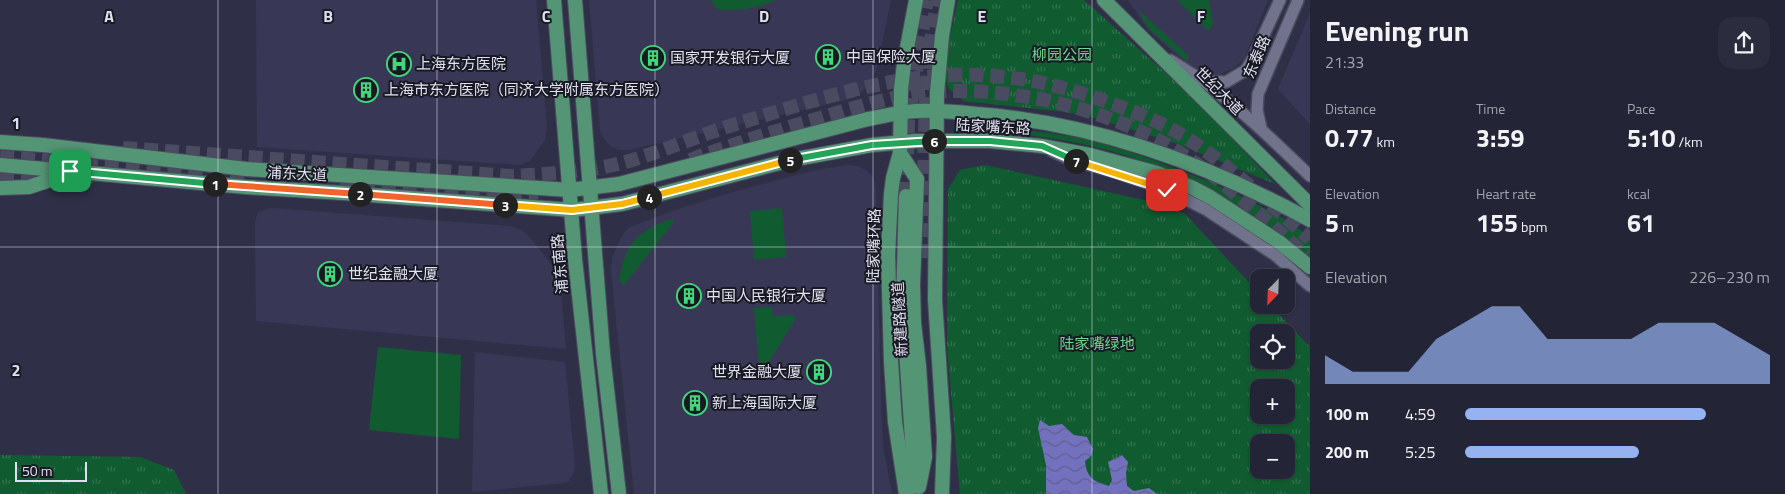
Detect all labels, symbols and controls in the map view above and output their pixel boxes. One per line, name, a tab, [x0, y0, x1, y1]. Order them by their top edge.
text: A	[104, 4, 114, 28]
text: B	[323, 4, 333, 28]
text: C	[542, 4, 551, 28]
text: D	[759, 4, 769, 28]
text: E	[978, 4, 987, 28]
text: F	[1197, 4, 1206, 28]
text: Evening run	[1325, 9, 1469, 52]
button: share	[1718, 17, 1770, 69]
street label: 东泰路	[1237, 32, 1276, 82]
park label: 柳园公园	[1032, 43, 1092, 66]
building icon: 中国保险大厦	[815, 44, 841, 70]
building icon: 国家开发银行大厦	[640, 45, 666, 71]
place label: 中国保险大厦	[846, 45, 936, 68]
place label: 国家开发银行大厦	[670, 46, 790, 69]
text: 21:33	[1325, 50, 1364, 74]
hospital icon: 上海东方医院	[386, 51, 412, 77]
place label: 上海东方医院	[416, 52, 506, 75]
street label: 世纪大道	[1190, 61, 1249, 120]
building icon: 上海市东方医院（同济大学附属东方医院）	[353, 77, 379, 103]
place label: 上海市东方医院（同济大学附属东方医院）	[384, 78, 669, 101]
text: Distance	[1325, 98, 1376, 119]
text: Time	[1476, 98, 1505, 119]
text: Pace	[1627, 98, 1655, 119]
text: 1	[12, 111, 20, 135]
street label: 陆家嘴东路	[955, 113, 1031, 140]
text: 0.77	[1325, 119, 1373, 157]
text: 3:59	[1476, 119, 1524, 157]
text: 5:10	[1627, 119, 1675, 157]
pin: 6	[922, 128, 946, 154]
text: 6	[931, 131, 938, 152]
text: km	[1373, 131, 1395, 152]
text: /km	[1675, 131, 1703, 152]
pin: 5	[778, 148, 802, 172]
pin: 7	[1064, 148, 1088, 174]
pin	[49, 150, 91, 192]
text: 5	[787, 150, 794, 171]
text: 7	[1073, 151, 1080, 172]
icon: arrive	[56, 157, 84, 185]
street label: 浦东大道	[266, 160, 328, 187]
pin	[1146, 169, 1188, 211]
pin: 1	[202, 172, 228, 196]
text: 1	[212, 174, 219, 195]
icon: check	[1153, 176, 1181, 204]
pin: 2	[348, 182, 372, 206]
text: Elevation	[1325, 183, 1379, 204]
text: Heart rate	[1476, 183, 1536, 204]
text: kcal	[1627, 183, 1650, 204]
text: 2	[357, 184, 364, 205]
pin: 4	[636, 184, 662, 210]
text: 4	[646, 187, 653, 208]
pin: 3	[492, 192, 518, 218]
text: 3	[502, 195, 509, 216]
text: 5	[1325, 204, 1339, 242]
text: 155	[1476, 204, 1518, 242]
text: 61	[1627, 204, 1655, 242]
street label: 陆家嘴环路	[861, 208, 886, 284]
text: m	[1339, 216, 1354, 237]
text: bpm	[1518, 216, 1548, 237]
street label: 浦东南路	[545, 233, 574, 295]
building icon: 世纪金融大厦	[317, 261, 343, 287]
place label: 世纪金融大厦	[348, 262, 438, 285]
text: Elevation	[1325, 265, 1387, 289]
text: 226–230 m	[1689, 265, 1770, 289]
north arrow	[1250, 269, 1295, 314]
map controls	[1250, 269, 1295, 479]
street label: 新建路隧道	[886, 281, 913, 357]
building icon: 中国人民银行大厦	[676, 283, 702, 309]
place label: 中国人民银行大厦	[706, 284, 826, 307]
button: locate	[1250, 324, 1295, 369]
park label: 陆家嘴绿地	[1059, 332, 1135, 355]
text: 2	[12, 358, 20, 382]
building icon: 世界金融大厦	[806, 359, 832, 385]
place label: 世界金融大厦	[712, 360, 802, 383]
button: +	[1250, 379, 1295, 424]
building icon: 新上海国际大厦	[682, 390, 708, 416]
place label: 新上海国际大厦	[712, 391, 817, 414]
text: 100 m	[1325, 402, 1369, 426]
text: 4:59	[1405, 402, 1435, 426]
button: −	[1250, 434, 1295, 479]
text: 200 m	[1325, 440, 1369, 464]
text: 5:25	[1405, 440, 1435, 464]
scale bar	[15, 459, 88, 482]
text: 50 m	[22, 460, 52, 481]

